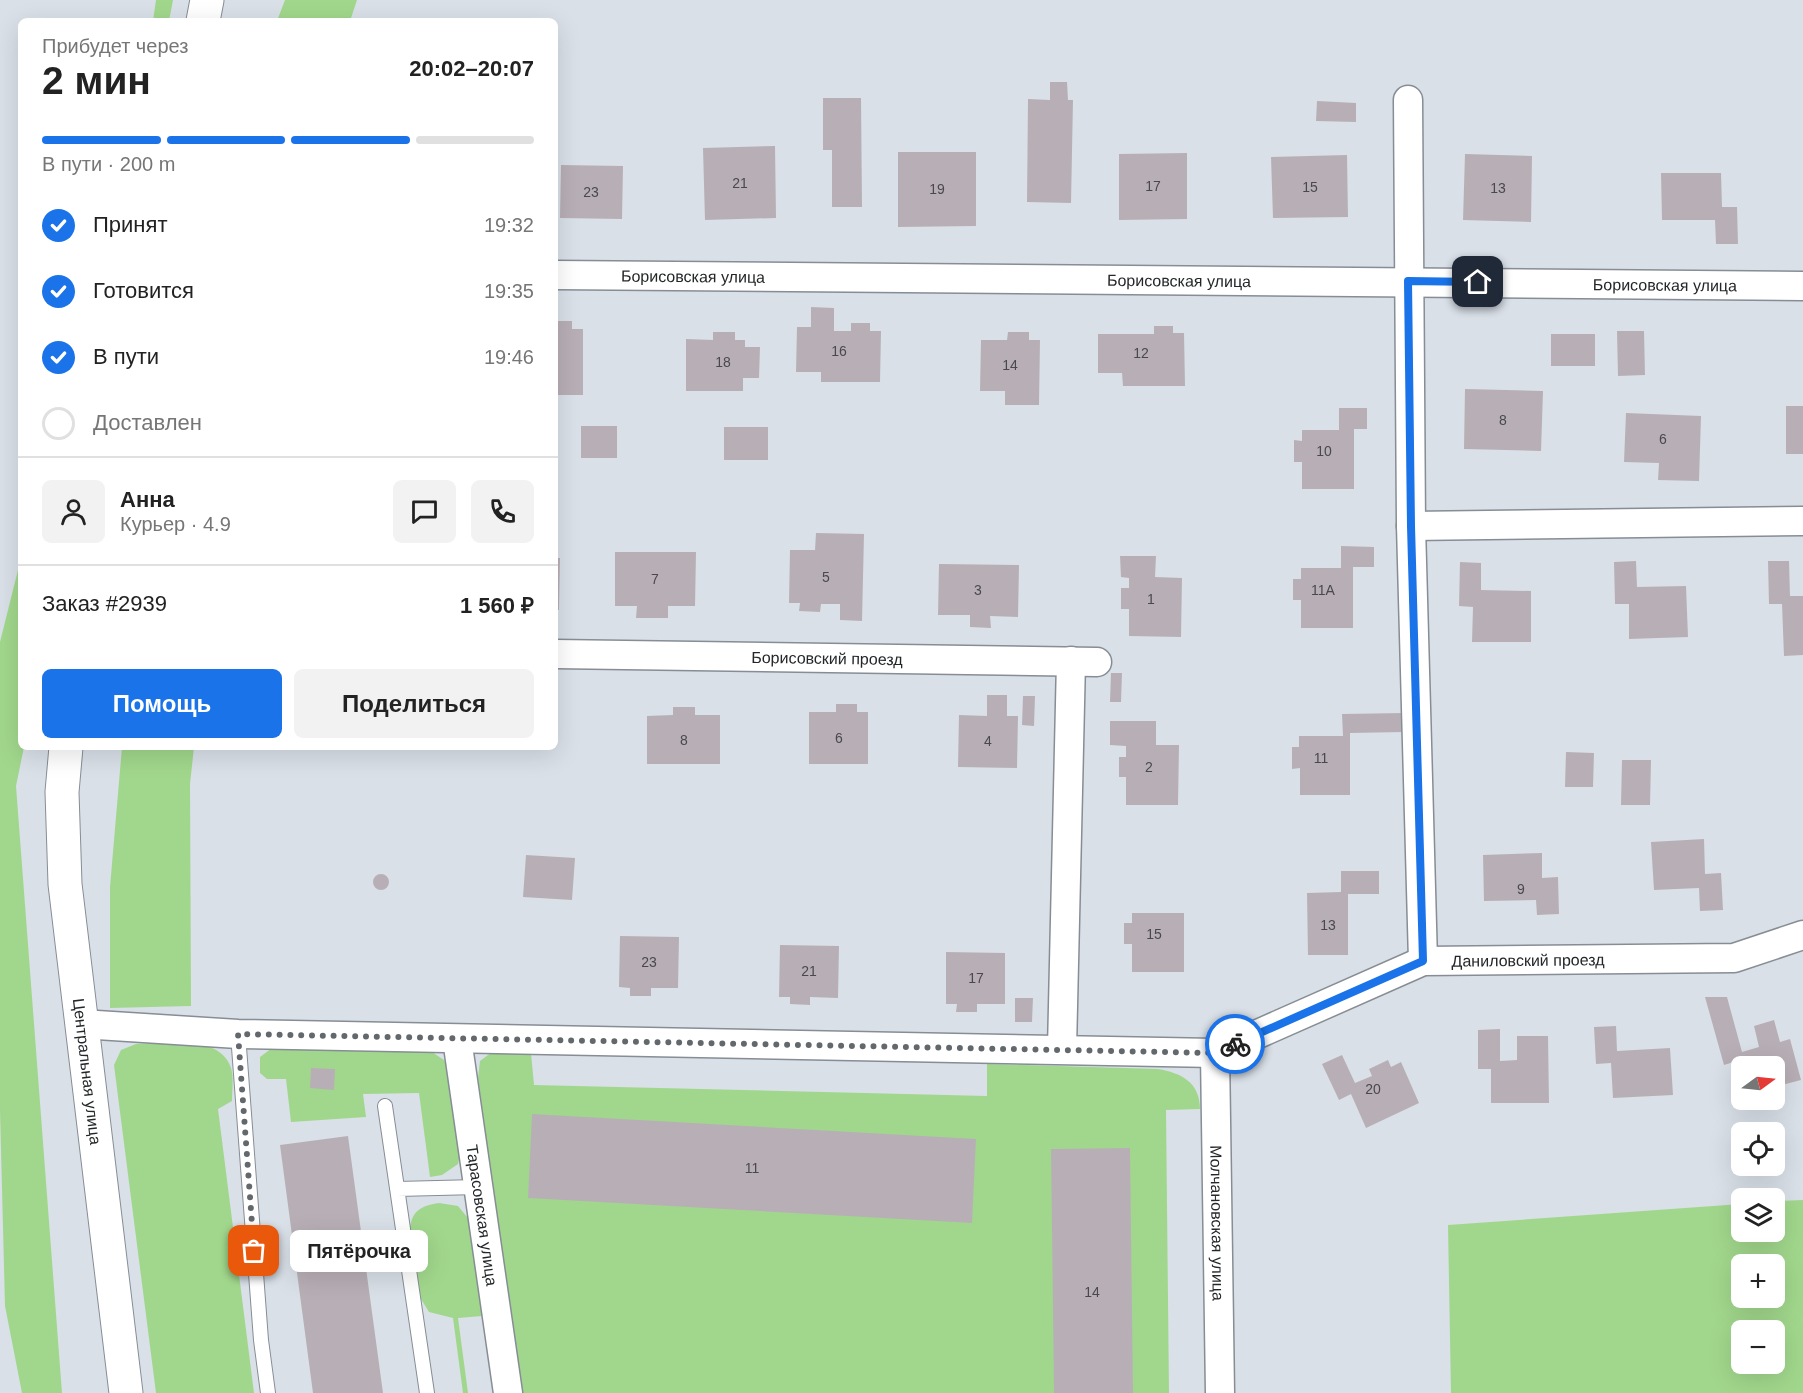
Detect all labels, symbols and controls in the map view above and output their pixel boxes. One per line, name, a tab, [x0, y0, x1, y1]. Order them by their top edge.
text: Прибудет через	[42, 35, 188, 57]
text: 20:02–20:07	[409, 56, 534, 81]
text: 2 мин	[42, 59, 151, 102]
text: В пути · 200 m	[42, 153, 175, 175]
house number: 21	[732, 175, 748, 191]
house number: 17	[1145, 178, 1161, 194]
house number: 15	[1302, 179, 1318, 195]
house number: 13	[1490, 180, 1506, 196]
house number: 19	[929, 181, 945, 197]
house number: 23	[583, 184, 599, 200]
icon: check	[42, 209, 75, 242]
text: Принят	[93, 212, 167, 237]
text: 19:32	[484, 214, 534, 236]
pin	[1452, 256, 1503, 307]
icon: home	[1461, 265, 1494, 298]
street label: Борисовская улица	[621, 267, 765, 285]
street label: Борисовская улица	[1107, 271, 1251, 290]
icon: check	[42, 275, 75, 308]
street label: Борисовская улица	[1593, 276, 1737, 294]
text: Готовится	[93, 278, 194, 303]
text: 19:35	[484, 280, 534, 302]
icon: check	[42, 341, 75, 374]
house number: 16	[831, 343, 847, 359]
text: В пути	[93, 344, 159, 369]
house number: 12	[1133, 345, 1149, 361]
text: 19:46	[484, 346, 534, 368]
house number: 18	[715, 354, 731, 370]
house number: 14	[1002, 357, 1018, 373]
text: Доставлен	[93, 410, 202, 435]
house number: 8	[1499, 412, 1507, 428]
house number: 6	[1659, 431, 1667, 447]
house number: 10	[1316, 443, 1332, 459]
button: person	[42, 480, 105, 543]
button: chat	[393, 480, 456, 543]
button: phone	[471, 480, 534, 543]
text: Анна	[120, 487, 175, 512]
text: Курьер · 4.9	[120, 513, 231, 535]
house number: 5	[822, 569, 830, 585]
house number: 7	[651, 571, 659, 587]
house number: 3	[974, 582, 982, 598]
house number: 11А	[1311, 582, 1336, 598]
text: Заказ #2939	[42, 591, 167, 616]
house number: 1	[1147, 591, 1155, 607]
text: 1 560 ₽	[460, 593, 534, 618]
street label: Борисовский проезд	[751, 648, 903, 668]
button: Помощь	[42, 669, 282, 738]
button: Поделиться	[294, 669, 534, 738]
house number: 6	[835, 730, 843, 746]
house number: 8	[680, 732, 688, 748]
house number: 4	[984, 733, 992, 749]
house number: 11	[1314, 750, 1328, 766]
house number: 2	[1145, 759, 1153, 775]
house number: 9	[1517, 881, 1525, 897]
house number: 13	[1320, 917, 1336, 933]
house number: 15	[1146, 926, 1162, 942]
street label: Даниловский проезд	[1451, 951, 1605, 969]
house number: 23	[641, 954, 657, 970]
house number: 21	[801, 963, 817, 979]
house number: 17	[968, 970, 984, 986]
street label: Центральная улица	[70, 997, 105, 1146]
courier	[1205, 1014, 1265, 1074]
icon: bike	[1219, 1028, 1252, 1061]
north arrow	[1731, 1056, 1785, 1110]
map controls	[1731, 1056, 1785, 1374]
house number: 20	[1365, 1081, 1381, 1097]
button: locate	[1731, 1122, 1785, 1176]
street label: Тарасовская улица	[464, 1143, 501, 1287]
street label: Молчановская улица	[1208, 1145, 1227, 1301]
house number: 11	[745, 1160, 759, 1176]
button: layers	[1731, 1188, 1785, 1242]
pin	[228, 1225, 279, 1276]
callout: Пятёрочка	[290, 1230, 428, 1272]
icon: bag	[237, 1234, 270, 1267]
text: Пятёрочка	[307, 1240, 411, 1262]
button: +	[1731, 1254, 1785, 1308]
house number: 14	[1084, 1284, 1100, 1300]
button: −	[1731, 1320, 1785, 1374]

